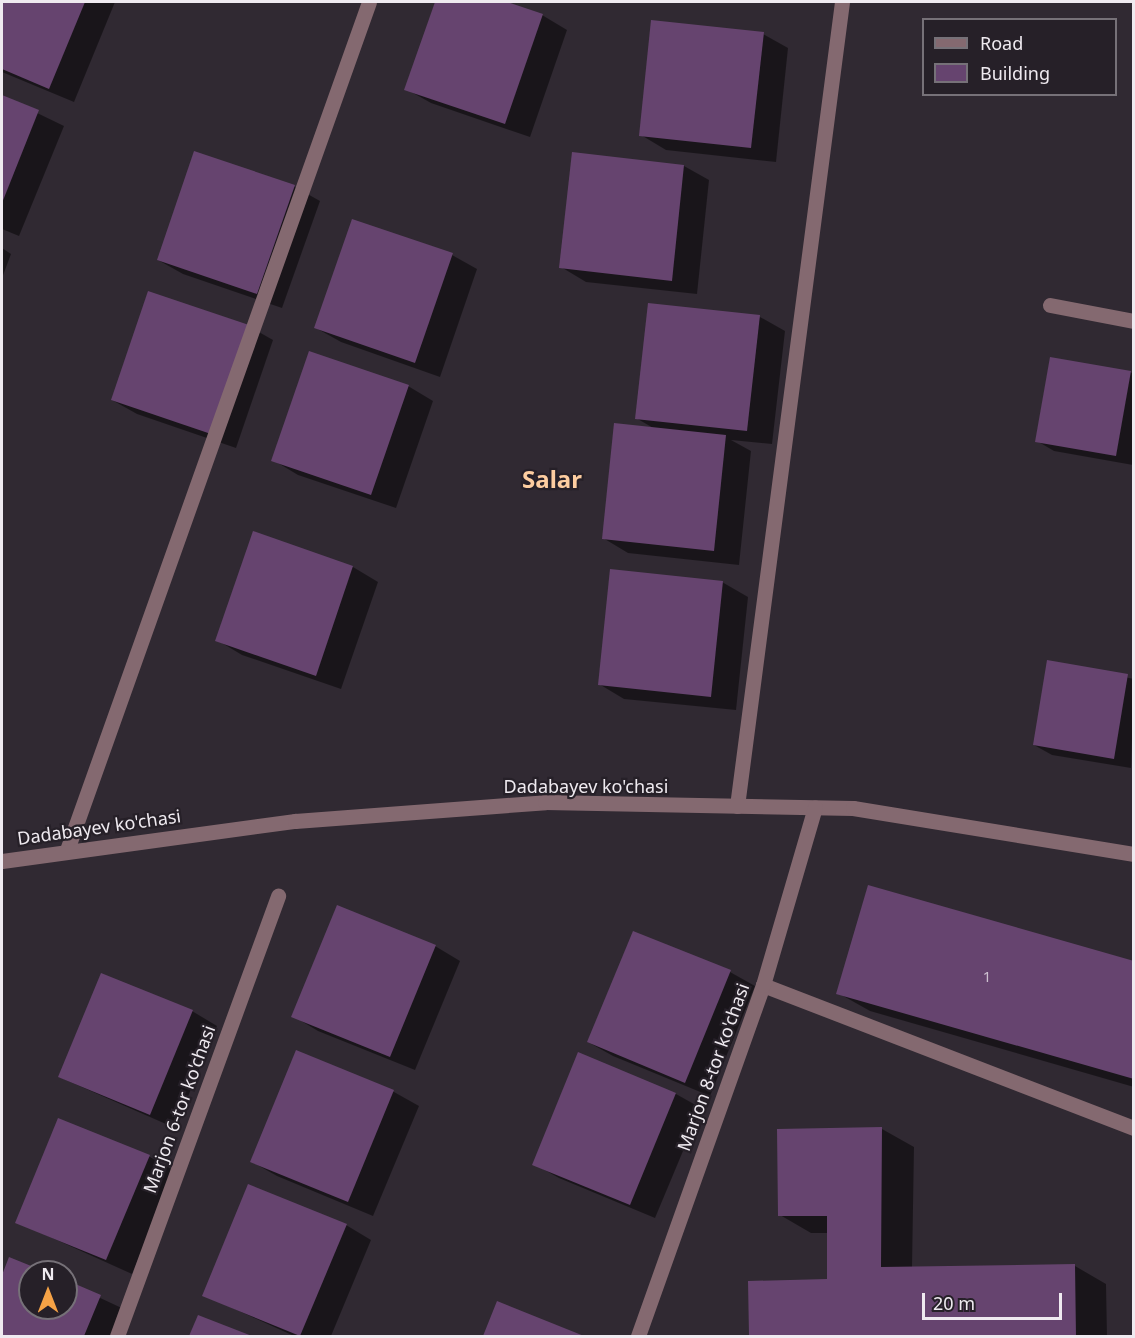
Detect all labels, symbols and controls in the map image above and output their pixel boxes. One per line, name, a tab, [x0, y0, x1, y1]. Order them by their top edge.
legend	[922, 18, 1117, 96]
text: Road	[980, 31, 1023, 55]
text: Building	[980, 61, 1050, 85]
district label: Salar	[522, 465, 582, 493]
street label: Dadabayev ko'chasi	[504, 775, 668, 797]
street label: Dadabayev ko'chasi	[16, 805, 182, 849]
house number: 1	[983, 968, 991, 986]
street label: Marjon 8-tor ko'chasi	[673, 980, 753, 1154]
street label: Marjon 6-tor ko'chasi	[139, 1022, 219, 1196]
north arrow	[18, 1260, 78, 1320]
text: N	[41, 1263, 55, 1285]
scale bar	[925, 1281, 1064, 1319]
text: 20 m	[933, 1291, 975, 1315]

